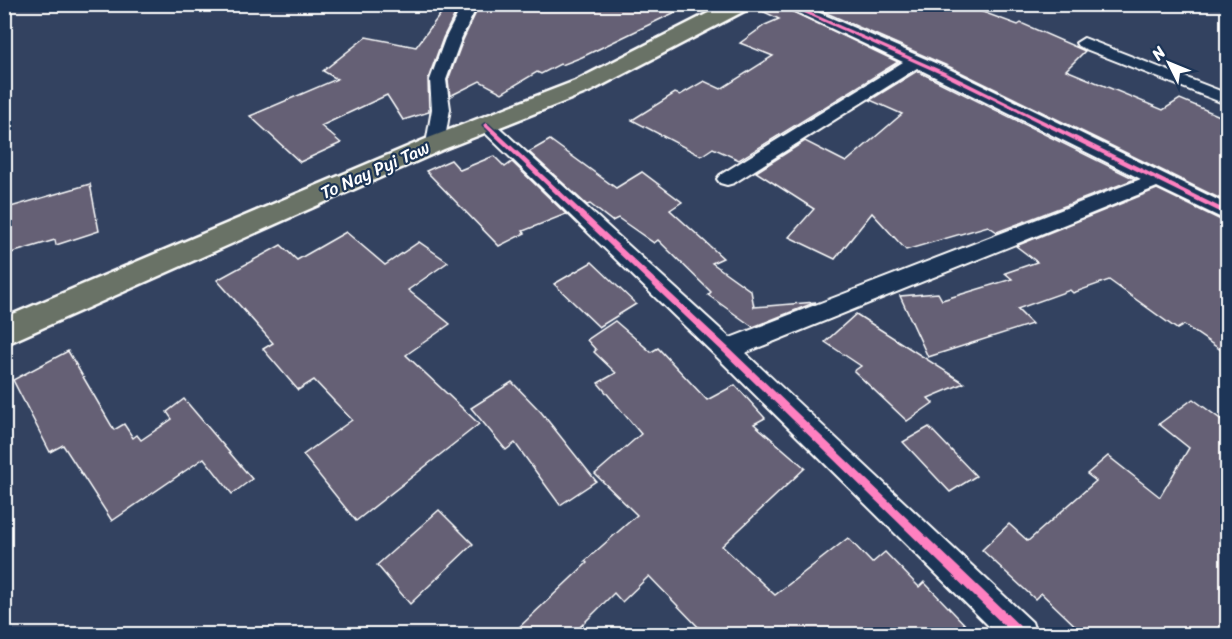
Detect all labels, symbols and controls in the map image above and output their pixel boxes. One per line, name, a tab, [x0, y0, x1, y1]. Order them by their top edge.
north arrow	[1139, 33, 1199, 93]
text: N	[1143, 39, 1173, 68]
street label: To Nay Pyi Taw	[315, 131, 436, 208]

